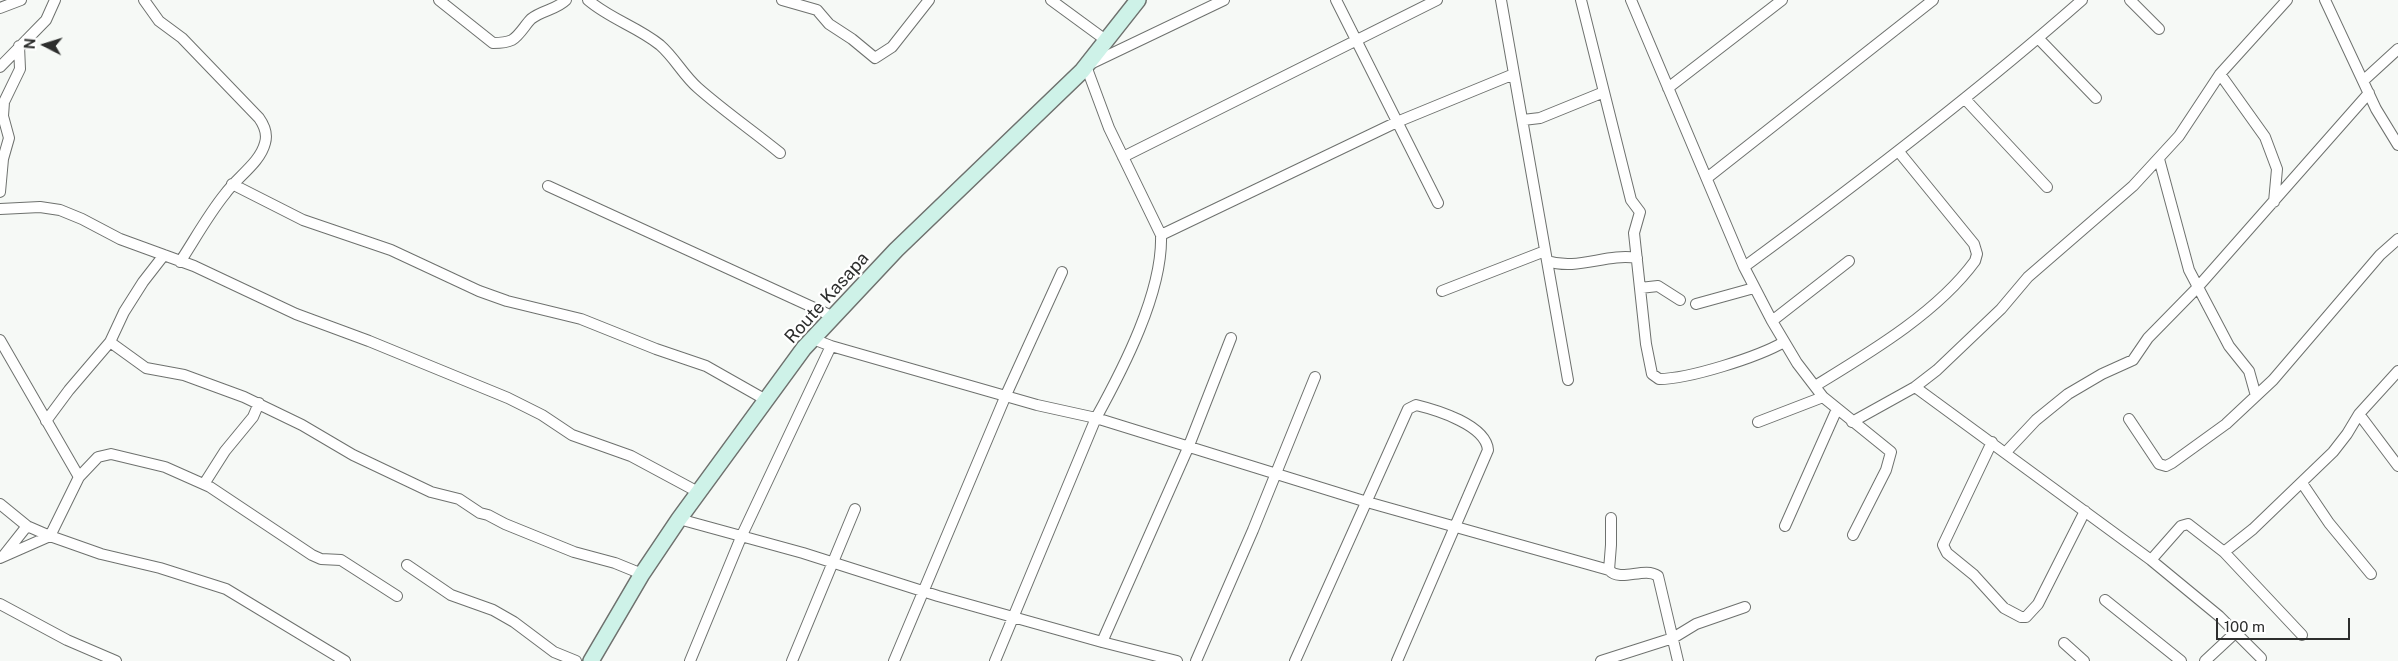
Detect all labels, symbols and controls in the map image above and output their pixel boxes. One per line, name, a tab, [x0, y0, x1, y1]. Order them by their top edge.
north arrow	[20, 20, 70, 70]
text: N	[22, 38, 39, 50]
street label: Route Kasapa	[780, 248, 874, 348]
scale bar	[2218, 608, 2352, 640]
text: 100 m	[2224, 618, 2265, 635]

